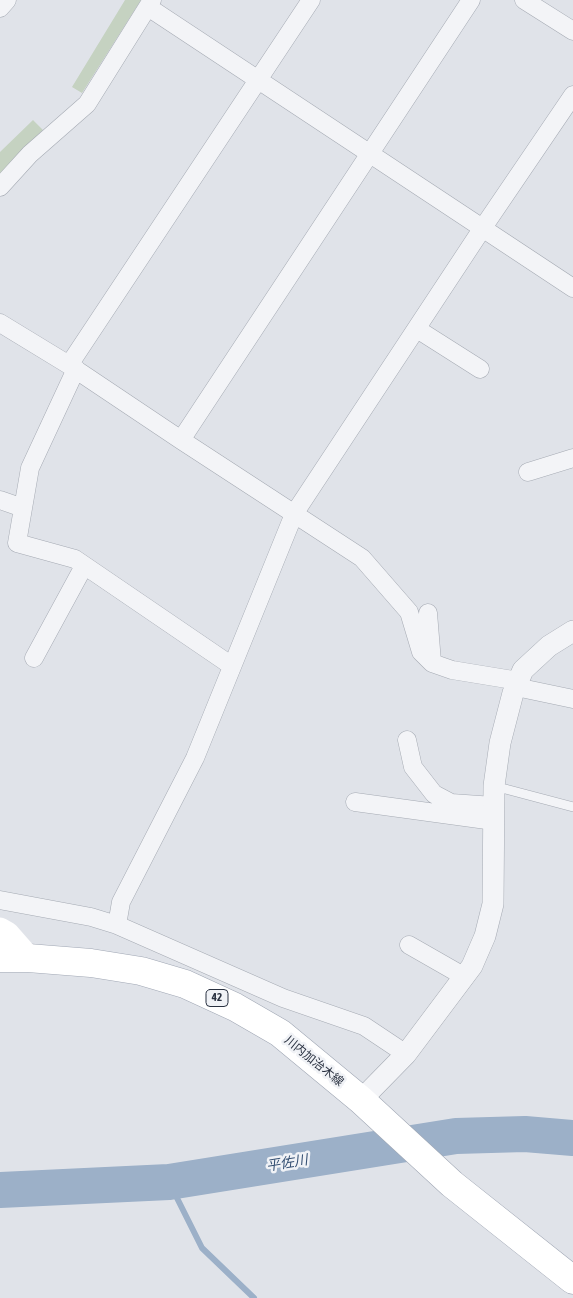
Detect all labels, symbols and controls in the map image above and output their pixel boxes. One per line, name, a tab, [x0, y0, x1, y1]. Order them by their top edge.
road number: 42	[206, 990, 228, 1006]
street label: 川内加治木線	[281, 1033, 347, 1089]
water label: 平佐川	[265, 1151, 309, 1175]

